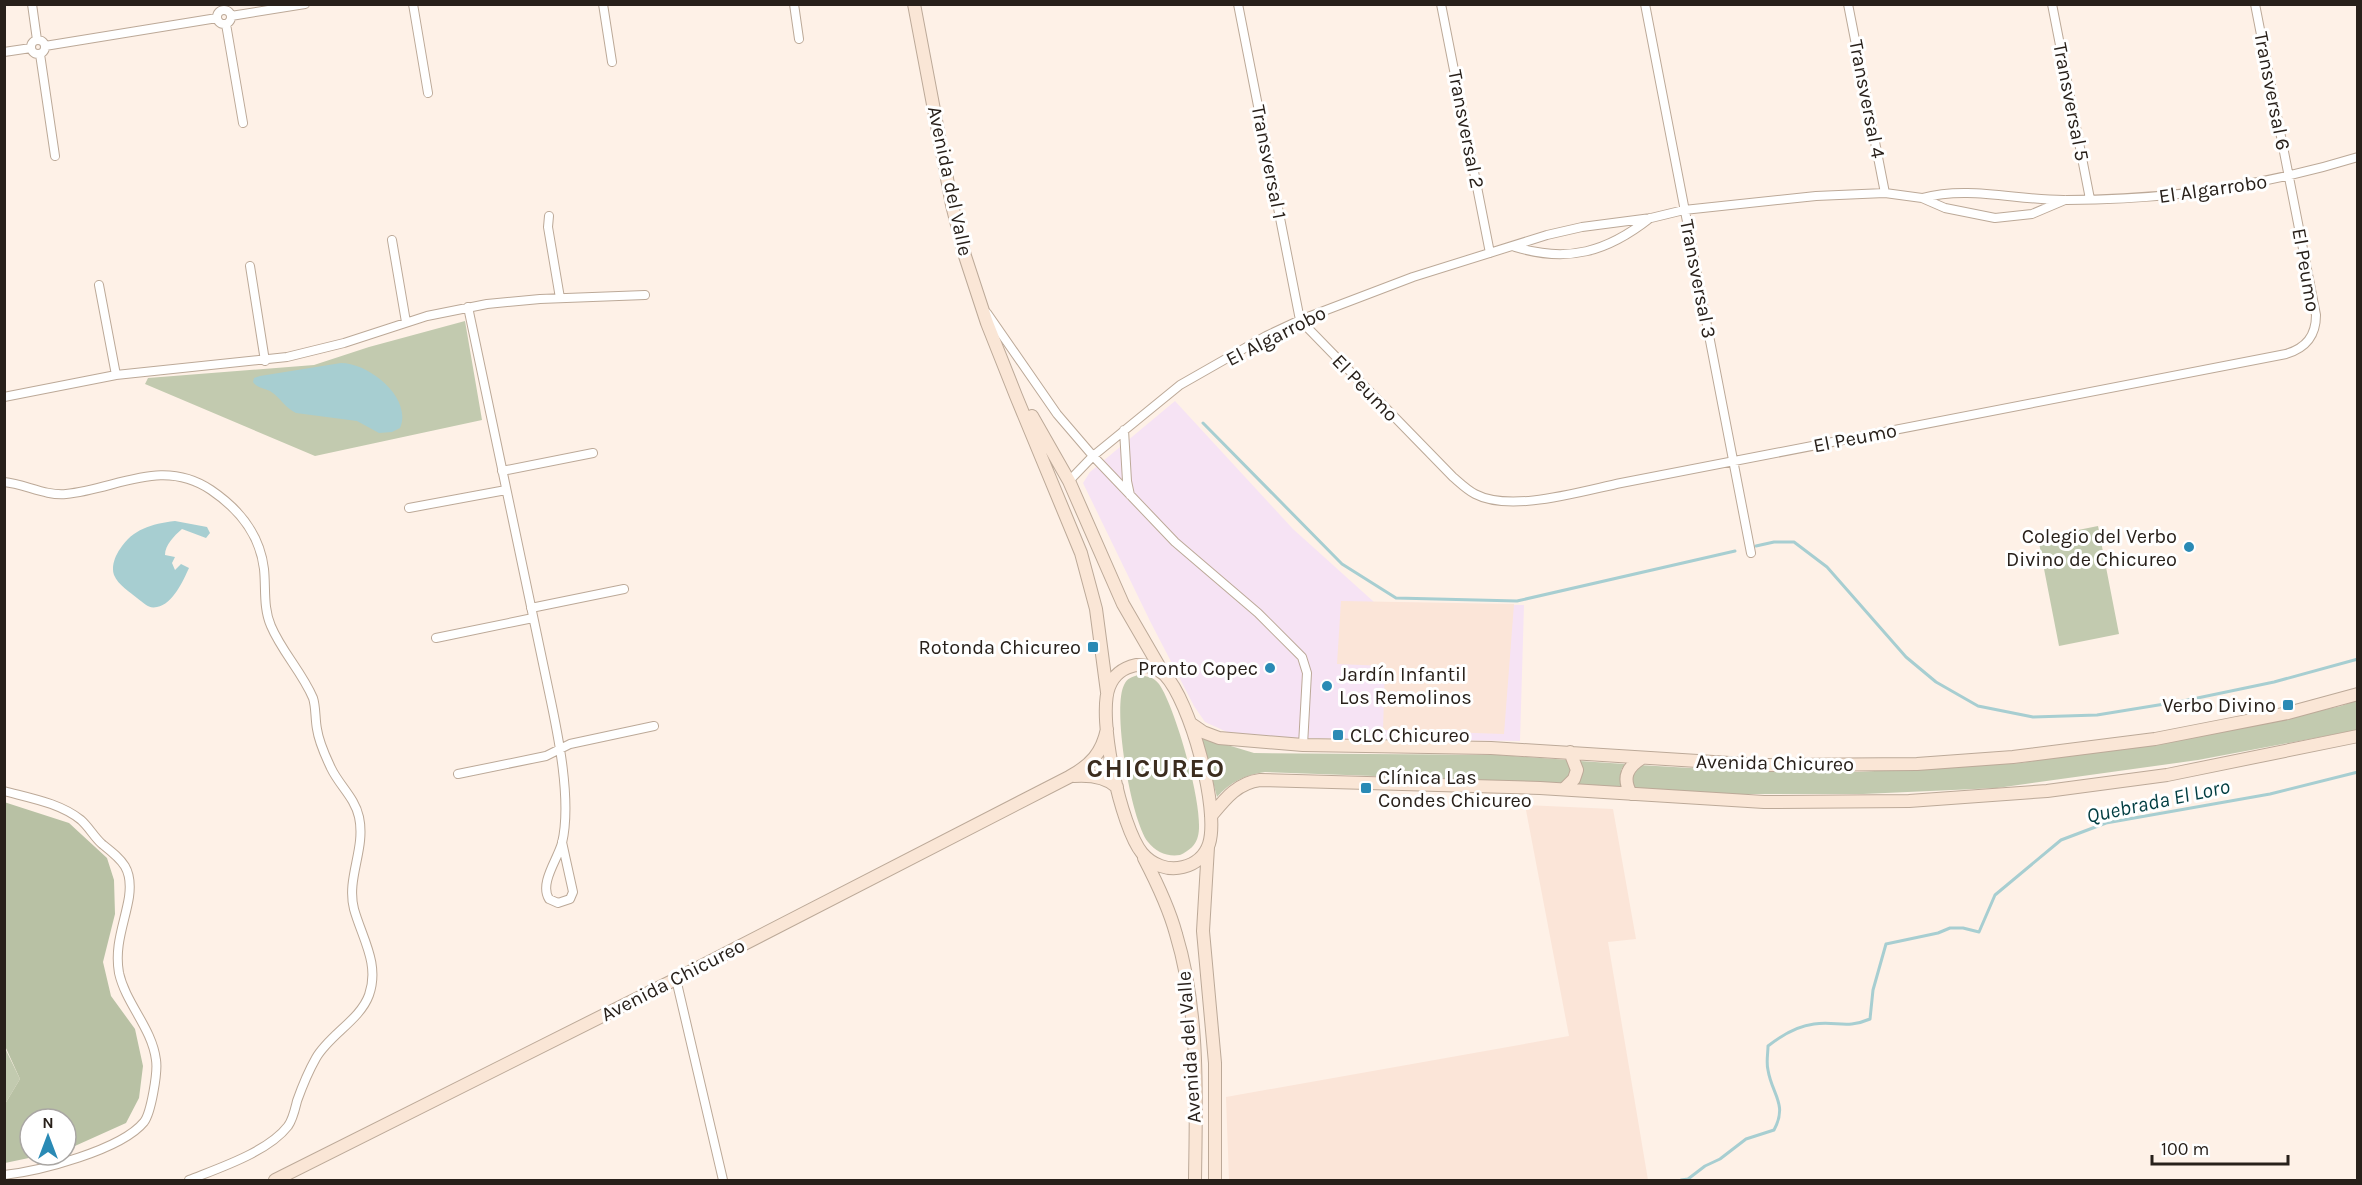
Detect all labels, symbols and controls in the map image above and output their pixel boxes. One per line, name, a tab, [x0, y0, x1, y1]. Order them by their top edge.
street label: Transversal 6	[2249, 30, 2295, 152]
street label: Transversal 4	[1844, 38, 1890, 160]
street label: Transversal 5	[2048, 41, 2094, 163]
street label: Transversal 2	[1443, 68, 1489, 190]
street label: Transversal 1	[1247, 103, 1291, 221]
street label: Avenida del Valle	[923, 104, 977, 258]
street label: El Algarrobo	[2157, 170, 2269, 208]
street label: Transversal 3	[1675, 218, 1721, 340]
street label: El Peumo	[2287, 226, 2325, 314]
street label: El Algarrobo	[1222, 301, 1330, 371]
street label: El Peumo	[1327, 350, 1403, 426]
street label: El Peumo	[1811, 419, 1899, 457]
place label: Colegio del Verbo Divino de Chicureo	[2006, 525, 2177, 571]
marker: Colegio del Verbo Divino de Chicureo	[2182, 540, 2196, 554]
place label: Rotonda Chicureo	[919, 636, 1081, 659]
marker: Rotonda Chicureo	[1086, 640, 1100, 654]
place label: Pronto Copec	[1138, 657, 1258, 680]
marker: Pronto Copec	[1263, 661, 1277, 675]
place label: Jardín Infantil Los Remolinos	[1339, 663, 1472, 709]
marker: Jardín Infantil Los Remolinos	[1320, 679, 1334, 693]
place label: Verbo Divino	[2162, 694, 2276, 717]
marker: Verbo Divino	[2281, 698, 2295, 712]
place label: CLC Chicureo	[1350, 724, 1470, 747]
marker: CLC Chicureo	[1331, 728, 1345, 742]
street label: Avenida Chicureo	[1696, 750, 1854, 776]
district label: CHICUREO	[1087, 753, 1225, 784]
place label: Clínica Las Condes Chicureo	[1378, 766, 1532, 812]
water label: Quebrada El Loro	[2084, 774, 2232, 828]
marker: Clínica Las Condes Chicureo	[1359, 781, 1373, 795]
street label: Avenida Chicureo	[597, 934, 749, 1026]
street label: Avenida del Valle	[1172, 970, 1206, 1124]
north arrow	[18, 1107, 78, 1167]
text: N	[42, 1113, 54, 1132]
scale bar	[2152, 1128, 2288, 1166]
text: 100 m	[2161, 1138, 2209, 1160]

